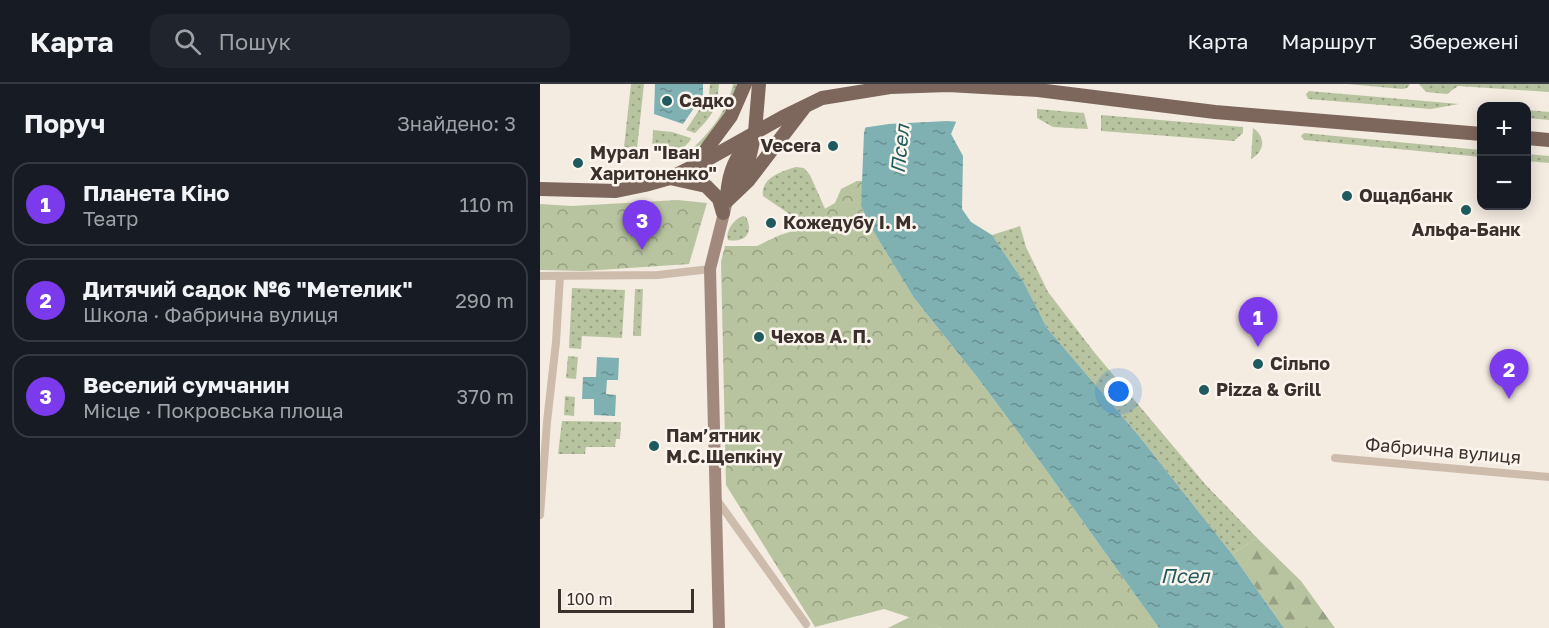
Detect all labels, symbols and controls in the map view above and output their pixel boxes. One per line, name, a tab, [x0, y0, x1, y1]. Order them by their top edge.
search box	[150, 14, 570, 68]
text: Карта	[30, 25, 114, 58]
icon: search	[171, 25, 204, 58]
text: Пошук	[219, 28, 291, 55]
text: Карта	[1188, 28, 1248, 54]
text: Маршрут	[1281, 28, 1376, 54]
text: Збережені	[1409, 28, 1519, 54]
place label: Садко	[679, 89, 735, 111]
marker: Садко	[660, 94, 674, 108]
map controls	[1477, 102, 1531, 210]
button: +	[1477, 102, 1531, 156]
text: Поруч	[24, 108, 105, 139]
text: Знайдено: 3	[397, 111, 516, 135]
water label: Псел	[885, 122, 914, 175]
place label: Vecera	[761, 134, 821, 156]
marker: Vecera	[826, 139, 840, 153]
place label: Мурал "Іван Харитоненко"	[590, 141, 717, 184]
marker: Мурал "Іван Харитоненко"	[571, 156, 585, 170]
button: −	[1477, 156, 1531, 210]
text: Планета Кіно	[83, 179, 230, 206]
place label: Ощадбанк	[1359, 184, 1454, 206]
marker: Ощадбанк	[1340, 189, 1354, 203]
text: 1	[40, 192, 51, 216]
text: 110 m	[460, 192, 514, 216]
pin: 3	[622, 200, 662, 250]
marker: Альфа-Банк	[1459, 203, 1473, 217]
text: Театр	[83, 206, 138, 230]
place label: Кожедубу І. М.	[783, 211, 917, 233]
marker: Кожедубу І. М.	[764, 216, 778, 230]
place label: Альфа-Банк	[1411, 218, 1521, 240]
text: Дитячий садок №6 "Метелик"	[83, 275, 413, 302]
text: 2	[39, 288, 52, 312]
text: 290 m	[455, 288, 514, 312]
pin: 1	[1238, 298, 1278, 347]
text: Школа · Фабрична вулиця	[83, 302, 338, 326]
place label: Чехов А. П.	[771, 325, 872, 347]
marker: Чехов А. П.	[752, 330, 766, 344]
pin: 2	[1490, 350, 1528, 399]
place label: Сільпо	[1270, 352, 1330, 374]
marker: Сільпо	[1251, 357, 1265, 371]
text: Веселий сумчанин	[83, 371, 289, 398]
your location	[1104, 377, 1133, 406]
place label: Pizza & Grill	[1216, 378, 1321, 400]
marker: Pizza & Grill	[1197, 383, 1211, 397]
text: 3	[39, 384, 52, 408]
text: 370 m	[457, 384, 514, 408]
text: Місце · Покровська площа	[83, 398, 344, 422]
place label: Пам’ятник М.С.Щепкіну	[666, 424, 783, 467]
street label: Фабрична вулиця	[1364, 432, 1522, 468]
marker: Пам’ятник М.С.Щепкіну	[647, 439, 661, 453]
water label: Псел	[1161, 563, 1211, 587]
scale bar	[558, 586, 694, 614]
text: 100 m	[567, 589, 613, 609]

